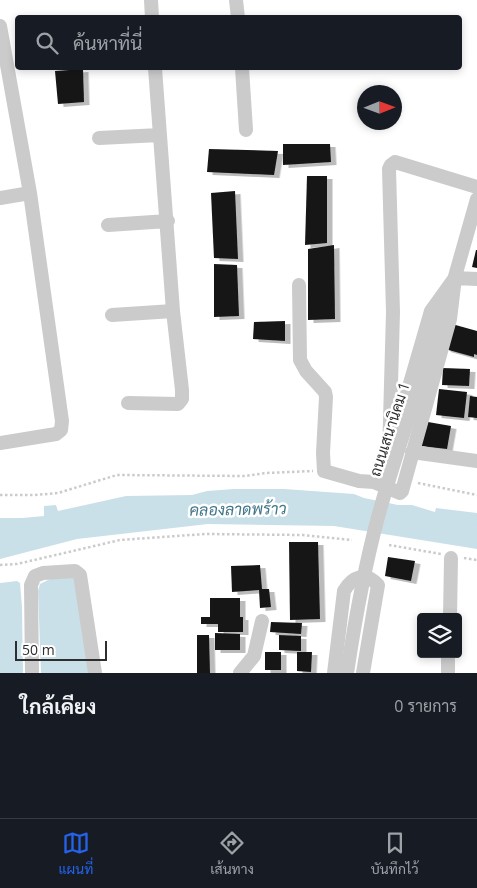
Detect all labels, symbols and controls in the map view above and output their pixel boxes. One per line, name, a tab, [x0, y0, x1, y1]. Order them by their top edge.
search box	[15, 15, 462, 70]
icon: search	[33, 29, 61, 57]
text: ค้นหาที่นี่	[73, 30, 142, 56]
north arrow	[357, 85, 402, 130]
street label: ถนนเสนานิคม 1	[364, 379, 414, 479]
water label: คลองลาดพร้าว	[189, 497, 287, 521]
map controls	[417, 613, 462, 658]
button: layers	[417, 613, 462, 658]
scale bar	[15, 638, 108, 661]
text: 50 m	[22, 640, 55, 659]
text: ใกล้เคียง	[20, 692, 96, 720]
text: 0 รายการ	[394, 695, 457, 717]
tab: แผนที่	[58, 829, 93, 878]
tab: เส้นทาง	[210, 829, 254, 878]
tab: บันทึกไว้	[371, 829, 419, 878]

